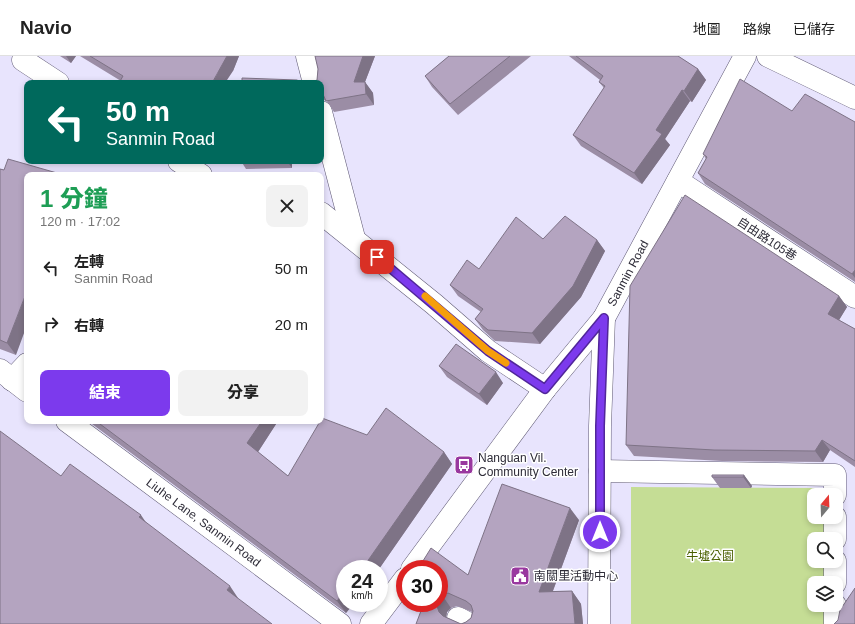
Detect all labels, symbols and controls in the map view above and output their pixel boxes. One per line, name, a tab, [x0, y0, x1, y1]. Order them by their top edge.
text: Navio	[20, 17, 72, 38]
text: 地圖	[693, 21, 721, 37]
text: 路線	[743, 21, 771, 37]
text: 已儲存	[793, 21, 835, 37]
icon: left	[40, 96, 92, 148]
text: 50 m	[106, 96, 170, 127]
text: Sanmin Road	[106, 129, 215, 149]
text: 1 分鐘	[40, 185, 108, 212]
button: close	[266, 185, 308, 227]
text: 120 m · 17:02	[40, 214, 120, 229]
street label: 自由路105巷	[735, 215, 799, 263]
street label: Sanmin Road	[605, 238, 652, 309]
pin	[360, 240, 394, 274]
icon: arrive	[366, 246, 388, 268]
text: 左轉	[74, 253, 104, 270]
icon: left	[40, 257, 62, 279]
text: 50 m	[275, 260, 308, 277]
text: Sanmin Road	[74, 271, 153, 286]
icon: right	[40, 313, 62, 335]
text: 20 m	[275, 316, 308, 333]
text: 右轉	[74, 317, 104, 334]
button: 結束	[40, 370, 170, 416]
button: 分享	[178, 370, 308, 416]
place label: Nanguan Vil. Community Center	[478, 451, 578, 479]
bus stop icon: Nanguan Vil. Community Center	[453, 454, 475, 476]
street label: Liuhe Lane, Sanmin Road	[143, 475, 263, 570]
north arrow	[807, 488, 843, 524]
map controls	[807, 488, 843, 612]
position arrow	[579, 511, 621, 553]
button: search	[807, 532, 843, 568]
park label: 牛墟公園	[686, 549, 734, 563]
speed limit sign: 30	[396, 560, 448, 612]
public building icon: 南關里活動中心	[509, 565, 531, 587]
place label: 南關里活動中心	[534, 569, 618, 583]
text: 24	[351, 570, 373, 592]
button: layers	[807, 576, 843, 612]
text: km/h	[351, 590, 373, 601]

